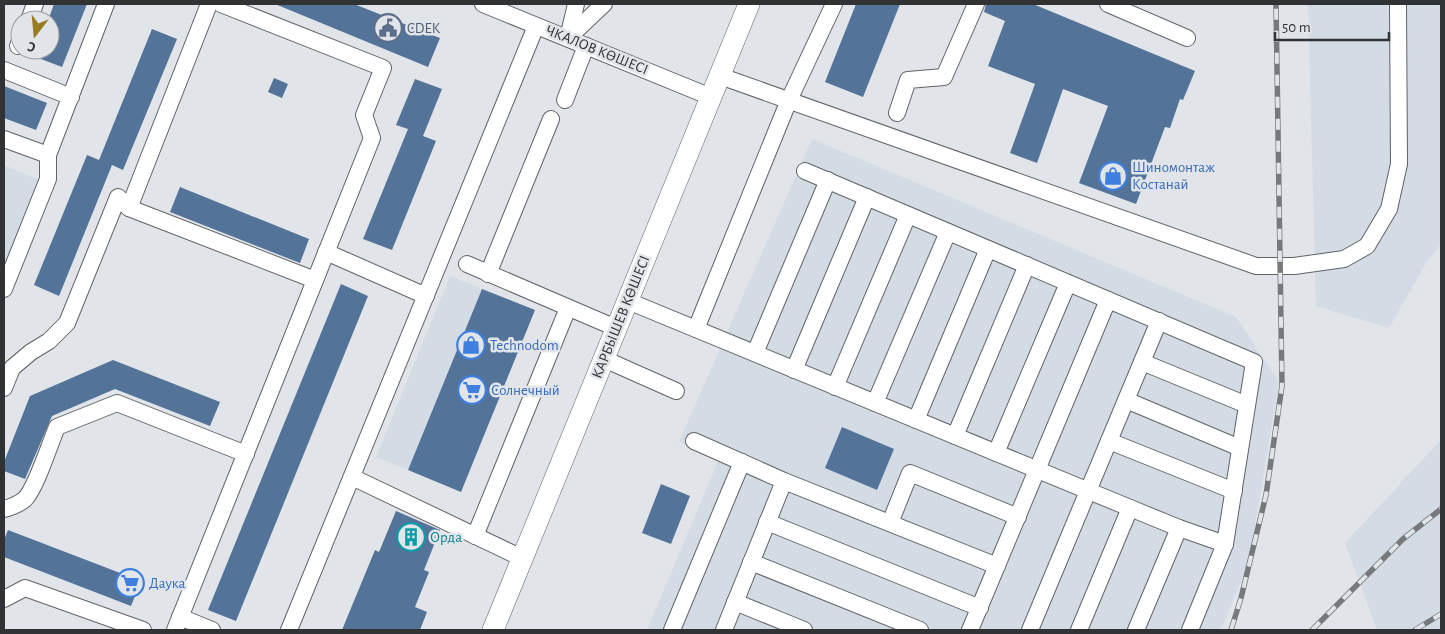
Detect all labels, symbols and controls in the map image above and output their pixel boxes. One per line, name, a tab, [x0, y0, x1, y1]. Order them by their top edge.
north arrow	[10, 10, 60, 60]
scale bar	[1275, 10, 1389, 42]
public building icon: CDEK	[373, 13, 403, 43]
text: 50 m	[1282, 20, 1311, 35]
place label: CDEK	[407, 21, 441, 36]
street label: ЧКАЛОВ КӨШЕСІ	[544, 23, 650, 77]
text: С	[26, 39, 37, 54]
place label: Шиномонтаж Костанай	[1132, 160, 1215, 192]
shop icon: Шиномонтаж Костанай	[1098, 161, 1128, 191]
street label: КАРБЫШЕВ КӨШЕСІ	[589, 253, 653, 381]
shop icon: Technodom	[456, 330, 486, 360]
place label: Technodom	[490, 338, 559, 353]
supermarket icon: Солнечный	[457, 375, 487, 405]
place label: Солнечный	[491, 383, 560, 398]
building icon: Орда	[396, 522, 426, 552]
place label: Орда	[430, 530, 462, 545]
supermarket icon: Даука	[115, 568, 145, 598]
place label: Даука	[149, 576, 185, 591]

